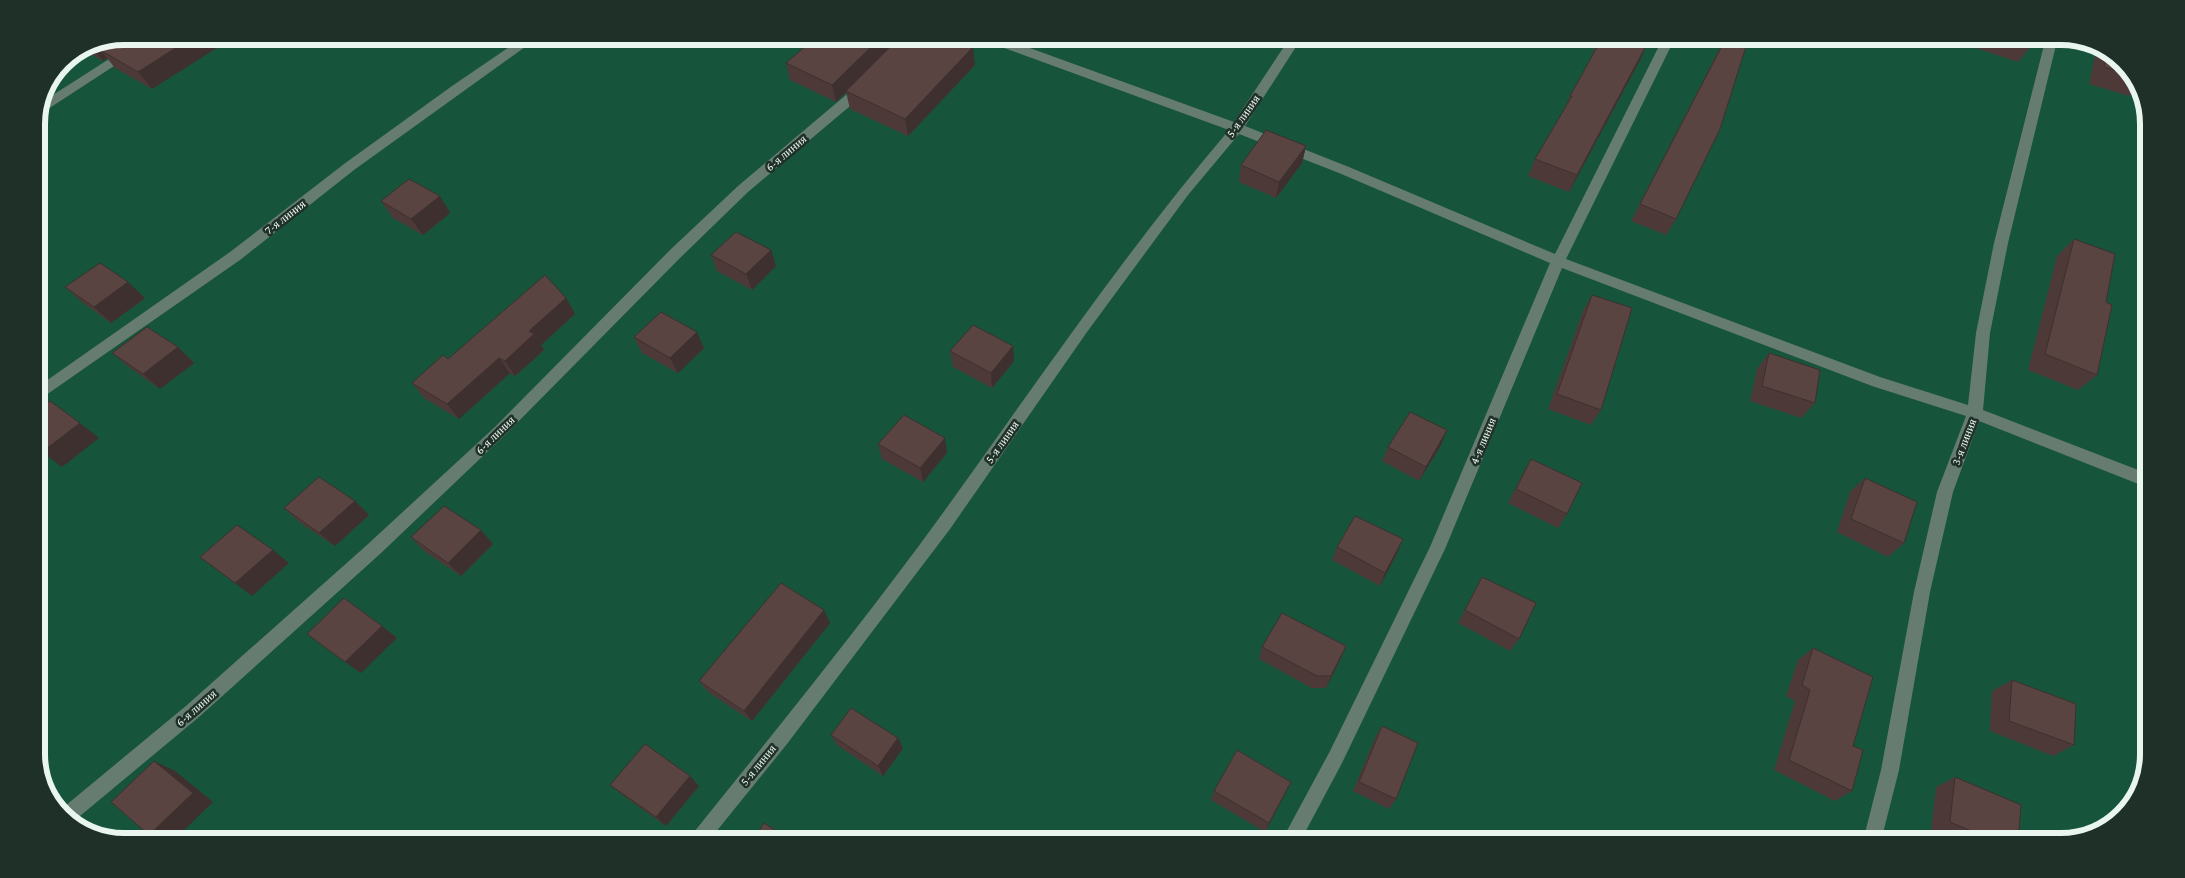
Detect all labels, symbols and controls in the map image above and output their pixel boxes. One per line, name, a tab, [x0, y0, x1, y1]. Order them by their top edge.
street label: 5-я линия	[1223, 92, 1263, 140]
street label: 6-я линия	[763, 132, 810, 174]
street label: 7-я линия	[262, 196, 309, 237]
street label: 6-я линия	[473, 413, 518, 457]
street label: 4-я линия	[1467, 415, 1499, 466]
street label: 3-я линия	[1949, 416, 1979, 467]
street label: 5-я линия	[982, 418, 1022, 466]
street label: 6-я линия	[173, 686, 219, 729]
street label: 5-я линия	[737, 741, 779, 788]

